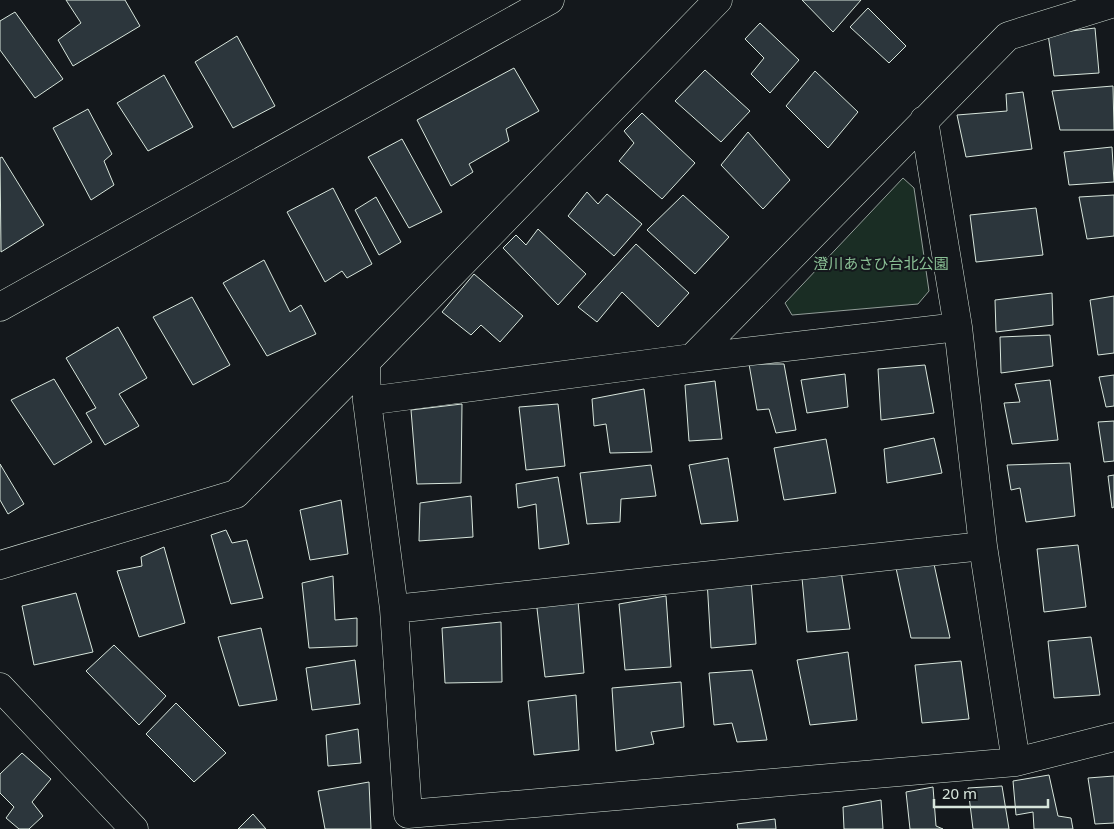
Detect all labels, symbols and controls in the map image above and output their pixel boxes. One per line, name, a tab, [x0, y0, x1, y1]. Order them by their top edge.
park label: 澄川あさひ台北公園	[813, 253, 949, 273]
scale bar	[934, 776, 1048, 808]
text: 20 m	[942, 783, 977, 803]

